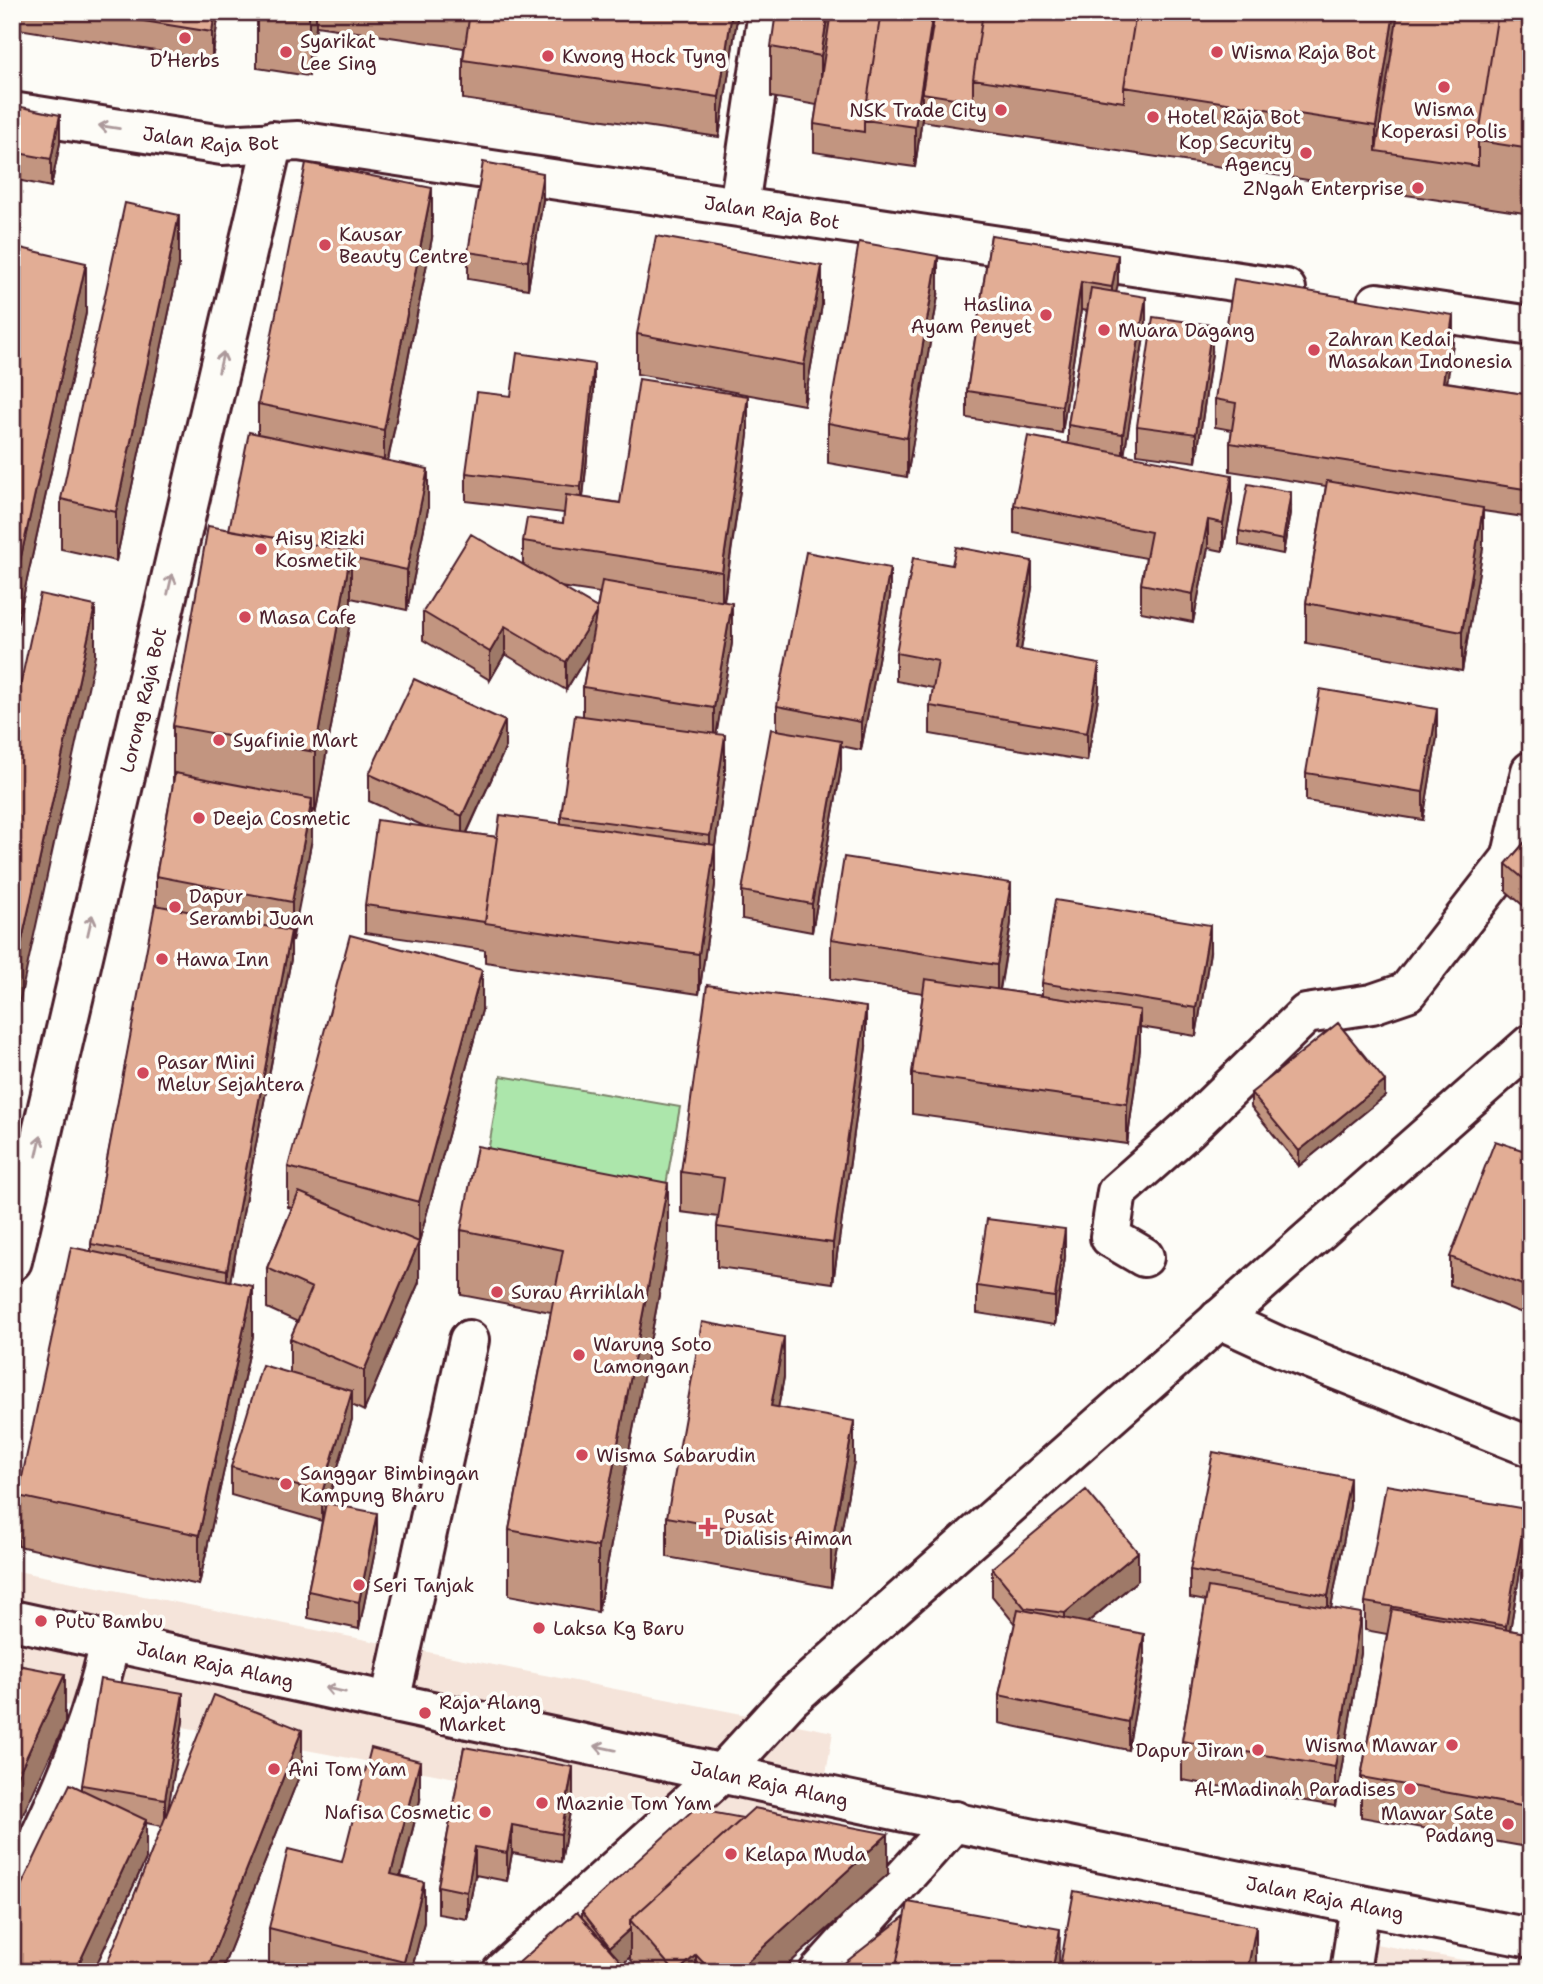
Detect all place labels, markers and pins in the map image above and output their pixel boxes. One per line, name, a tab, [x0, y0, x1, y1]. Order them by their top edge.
place label: Syarikat Lee Sing	[300, 29, 377, 76]
marker: D’Herbs	[177, 30, 193, 46]
place label: Wisma Raja Bot	[1231, 40, 1376, 65]
marker: Syarikat Lee Sing	[278, 44, 294, 60]
place label: Kwong Hock Tyng	[562, 44, 726, 69]
marker: Wisma Raja Bot	[1209, 44, 1225, 60]
place label: D’Herbs	[150, 48, 220, 73]
marker: Kwong Hock Tyng	[540, 48, 556, 64]
marker: Wisma Koperasi Polis	[1436, 79, 1452, 95]
place label: Wisma Koperasi Polis	[1381, 97, 1507, 144]
place label: NSK Trade City	[849, 98, 987, 123]
marker: NSK Trade City	[993, 102, 1009, 118]
place label: Hotel Raja Bot	[1167, 105, 1301, 130]
marker: Hotel Raja Bot	[1145, 109, 1161, 125]
place label: Kop Security Agency	[1179, 130, 1292, 177]
marker: Kop Security Agency	[1298, 145, 1314, 161]
place label: ZNgah Enterprise	[1243, 176, 1404, 201]
marker: ZNgah Enterprise	[1410, 180, 1426, 196]
place label: Kausar Beauty Centre	[339, 222, 468, 269]
marker: Kausar Beauty Centre	[317, 237, 333, 253]
place label: Haslina Ayam Penyet	[911, 292, 1032, 339]
marker: Haslina Ayam Penyet	[1038, 307, 1054, 323]
place label: Muara Dagang	[1118, 318, 1255, 343]
marker: Muara Dagang	[1096, 322, 1112, 338]
place label: Zahran Kedai Masakan Indonesia	[1328, 327, 1512, 374]
marker: Zahran Kedai Masakan Indonesia	[1306, 342, 1322, 358]
place label: Aisy Rizki Kosmetik	[275, 526, 365, 573]
marker: Aisy Rizki Kosmetik	[253, 541, 269, 557]
place label: Masa Cafe	[259, 605, 356, 630]
marker: Masa Cafe	[237, 609, 253, 625]
place label: Syafinie Mart	[233, 728, 358, 753]
marker: Syafinie Mart	[211, 732, 227, 748]
place label: Deeja Cosmetic	[213, 806, 351, 831]
marker: Deeja Cosmetic	[191, 810, 207, 826]
place label: Dapur Serambi Juan	[189, 884, 314, 931]
marker: Dapur Serambi Juan	[167, 899, 183, 915]
place label: Hawa Inn	[176, 947, 269, 972]
marker: Hawa Inn	[154, 951, 170, 967]
place label: Pasar Mini Melur Sejahtera	[157, 1050, 304, 1097]
marker: Pasar Mini Melur Sejahtera	[135, 1065, 151, 1081]
place label: Surau Arrihlah	[511, 1280, 645, 1305]
marker: Surau Arrihlah	[489, 1284, 505, 1300]
place label: Warung Soto Lamongan	[593, 1332, 712, 1379]
marker: Warung Soto Lamongan	[571, 1347, 587, 1363]
place label: Wisma Sabarudin	[596, 1443, 756, 1468]
marker: Wisma Sabarudin	[574, 1447, 590, 1463]
place label: Sanggar Bimbingan Kampung Bharu	[300, 1461, 479, 1508]
marker: Sanggar Bimbingan Kampung Bharu	[278, 1476, 294, 1492]
place label: Pusat Dialisis Aiman	[724, 1504, 852, 1551]
marker: Pusat Dialisis Aiman	[698, 1517, 718, 1537]
place label: Seri Tanjak	[373, 1573, 474, 1598]
marker: Seri Tanjak	[351, 1577, 367, 1593]
place label: Putu Bambu	[55, 1609, 163, 1634]
marker: Putu Bambu	[33, 1613, 49, 1629]
place label: Laksa Kg Baru	[553, 1616, 685, 1641]
marker: Laksa Kg Baru	[531, 1620, 547, 1636]
place label: Raja Alang Market	[439, 1690, 541, 1737]
marker: Raja Alang Market	[417, 1705, 433, 1721]
place label: Wisma Mawar	[1305, 1733, 1438, 1758]
marker: Wisma Mawar	[1444, 1737, 1460, 1753]
place label: Dapur Jiran	[1136, 1738, 1244, 1763]
marker: Dapur Jiran	[1250, 1742, 1266, 1758]
place label: Ani Tom Yam	[288, 1757, 406, 1782]
marker: Ani Tom Yam	[266, 1761, 282, 1777]
place label: Al-Madinah Paradises	[1194, 1777, 1396, 1802]
marker: Al-Madinah Paradises	[1402, 1781, 1418, 1797]
place label: Maznie Tom Yam	[556, 1791, 712, 1816]
marker: Maznie Tom Yam	[534, 1795, 550, 1811]
place label: Nafisa Cosmetic	[324, 1800, 471, 1825]
place label: Mawar Sate Padang	[1381, 1801, 1494, 1848]
marker: Nafisa Cosmetic	[477, 1804, 493, 1820]
marker: Mawar Sate Padang	[1500, 1816, 1516, 1832]
place label: Kelapa Muda	[745, 1842, 867, 1867]
marker: Kelapa Muda	[723, 1846, 739, 1862]

